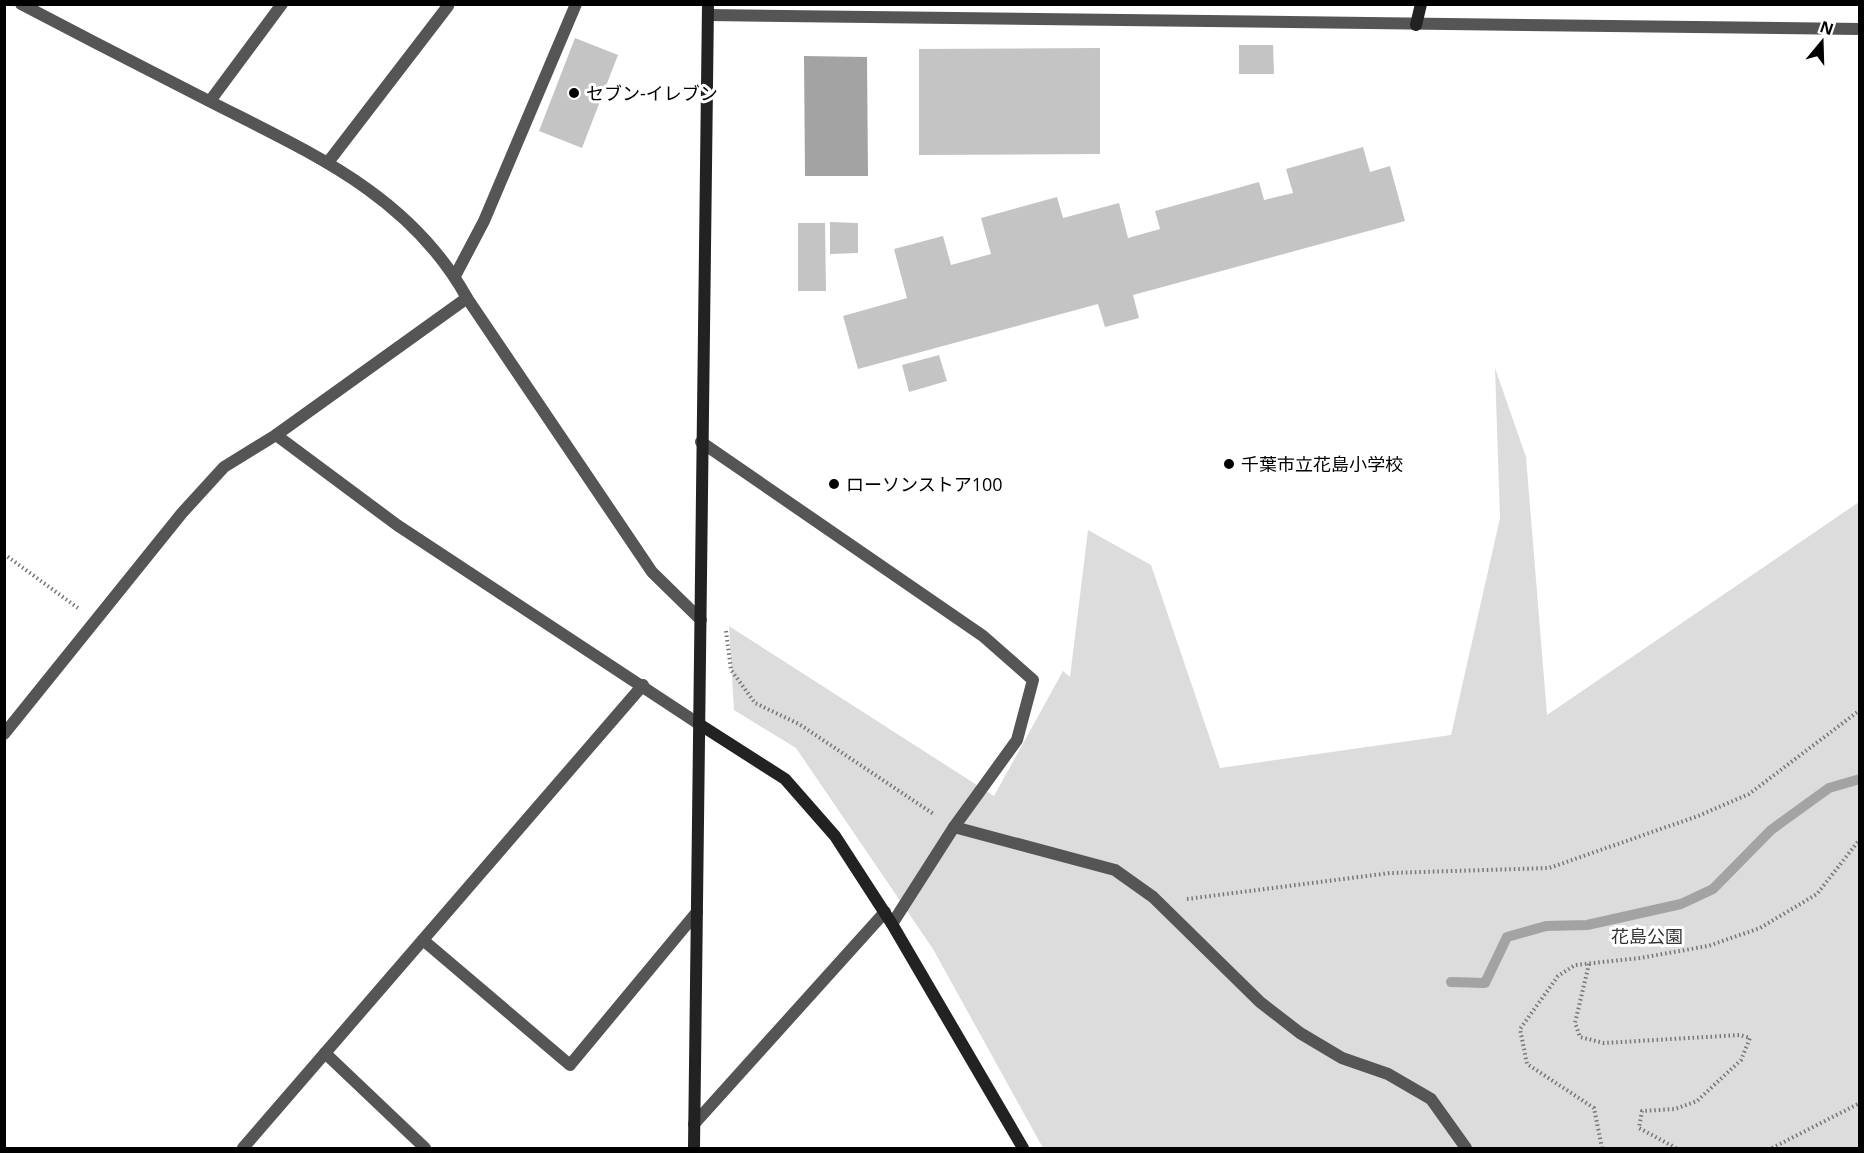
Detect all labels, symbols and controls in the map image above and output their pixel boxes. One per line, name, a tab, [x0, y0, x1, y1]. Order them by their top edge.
north arrow	[1792, 12, 1852, 72]
text: N	[1817, 15, 1837, 40]
place label: セブン-イレブン	[586, 81, 718, 105]
marker: セブン-イレブン	[567, 86, 581, 100]
place label: 千葉市立花島小学校	[1241, 452, 1403, 476]
marker: 千葉市立花島小学校	[1222, 457, 1236, 471]
place label: ローソンストア100	[846, 472, 1003, 496]
marker: ローソンストア100	[827, 477, 841, 491]
park label: 花島公園	[1611, 924, 1683, 948]

